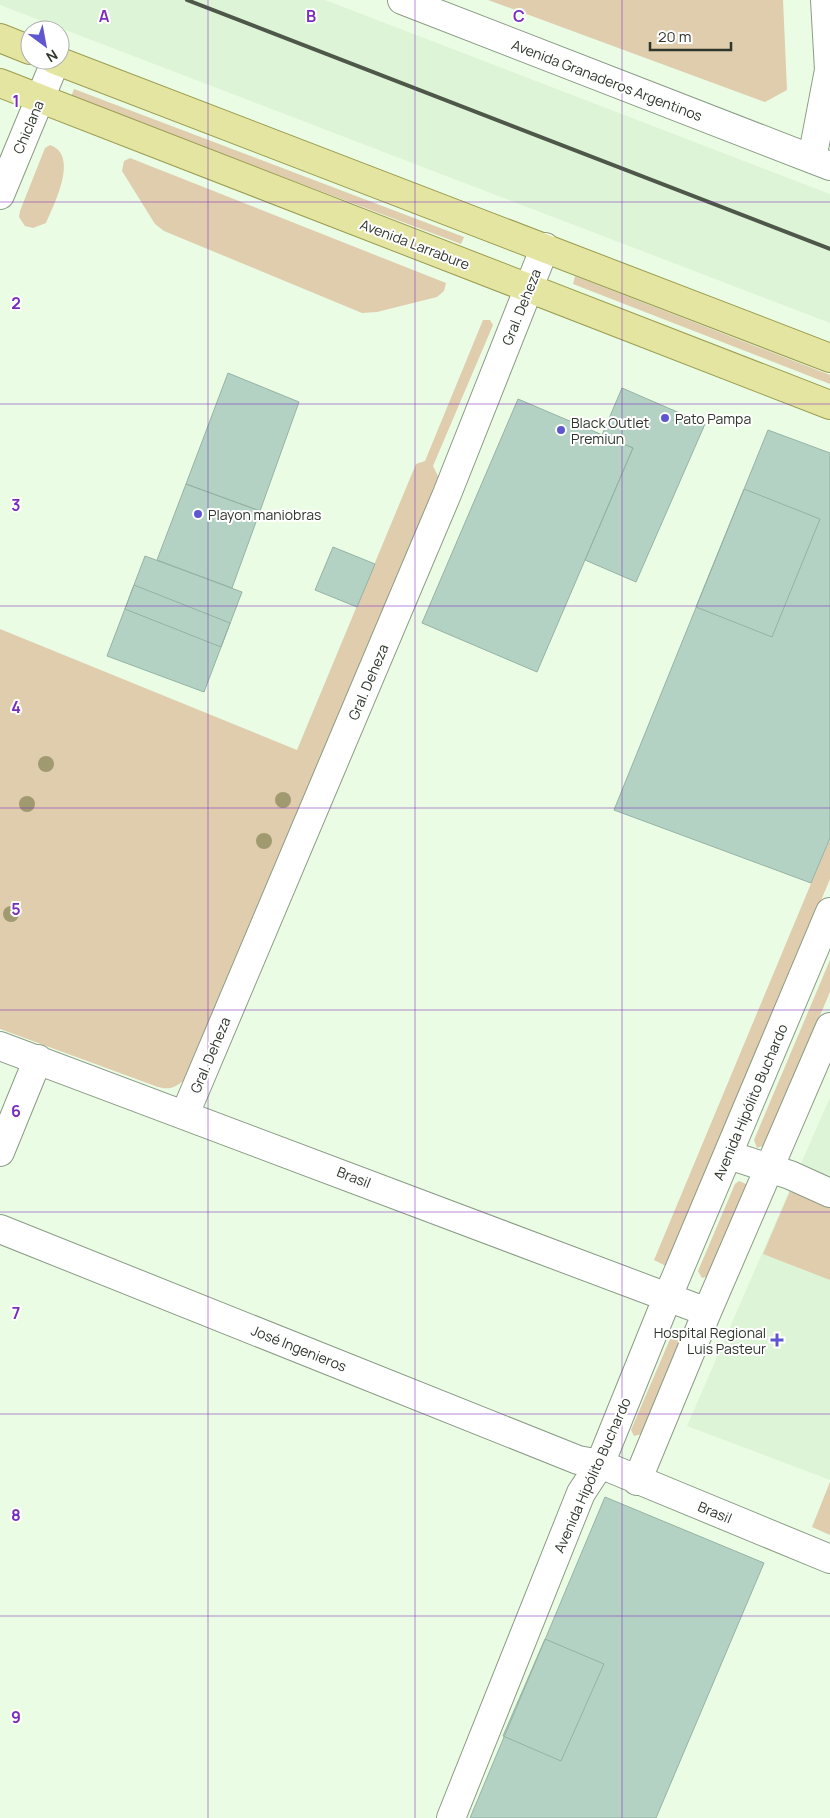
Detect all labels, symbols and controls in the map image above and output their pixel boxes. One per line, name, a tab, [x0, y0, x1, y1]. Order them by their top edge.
text: A	[99, 5, 110, 27]
text: B	[306, 5, 316, 27]
text: C	[513, 5, 525, 27]
north arrow	[20, 20, 70, 70]
scale bar	[650, 20, 731, 52]
text: 20 m	[658, 26, 691, 47]
street label: Avenida Granaderos Argentinos	[509, 35, 705, 125]
text: N	[43, 46, 61, 67]
text: 1	[12, 90, 20, 112]
street label: Chiclana	[8, 97, 48, 157]
street label: Avenida Larrabure	[358, 214, 472, 274]
street label: Gral. Deheza	[497, 266, 545, 348]
text: 2	[11, 292, 21, 314]
place label: Pato Pampa	[675, 409, 751, 428]
marker: Pato Pampa	[659, 412, 671, 424]
place label: Black Outlet Premiun	[571, 413, 650, 448]
marker: Black Outlet Premiun	[555, 424, 567, 436]
text: 3	[11, 494, 21, 516]
place label: Playon maniobras	[208, 505, 321, 524]
marker: Playon maniobras	[192, 508, 204, 520]
street label: Gral. Deheza	[343, 641, 393, 723]
text: 4	[11, 696, 21, 718]
text: 5	[11, 898, 21, 920]
street label: Gral. Deheza	[185, 1014, 235, 1096]
street label: Avenida Hipólito Buchardo	[708, 1021, 792, 1183]
text: 6	[11, 1100, 21, 1122]
street label: Brasil	[334, 1162, 374, 1192]
text: 7	[12, 1302, 20, 1324]
street label: José Ingenieros	[249, 1320, 349, 1376]
place label: Hospital Regional Luis Pasteur	[654, 1323, 766, 1358]
marker: Hospital Regional Luis Pasteur	[770, 1333, 784, 1347]
street label: Avenida Hipólito Buchardo	[549, 1394, 635, 1556]
street label: Brasil	[695, 1497, 735, 1527]
text: 8	[11, 1504, 21, 1526]
text: 9	[11, 1706, 21, 1728]

